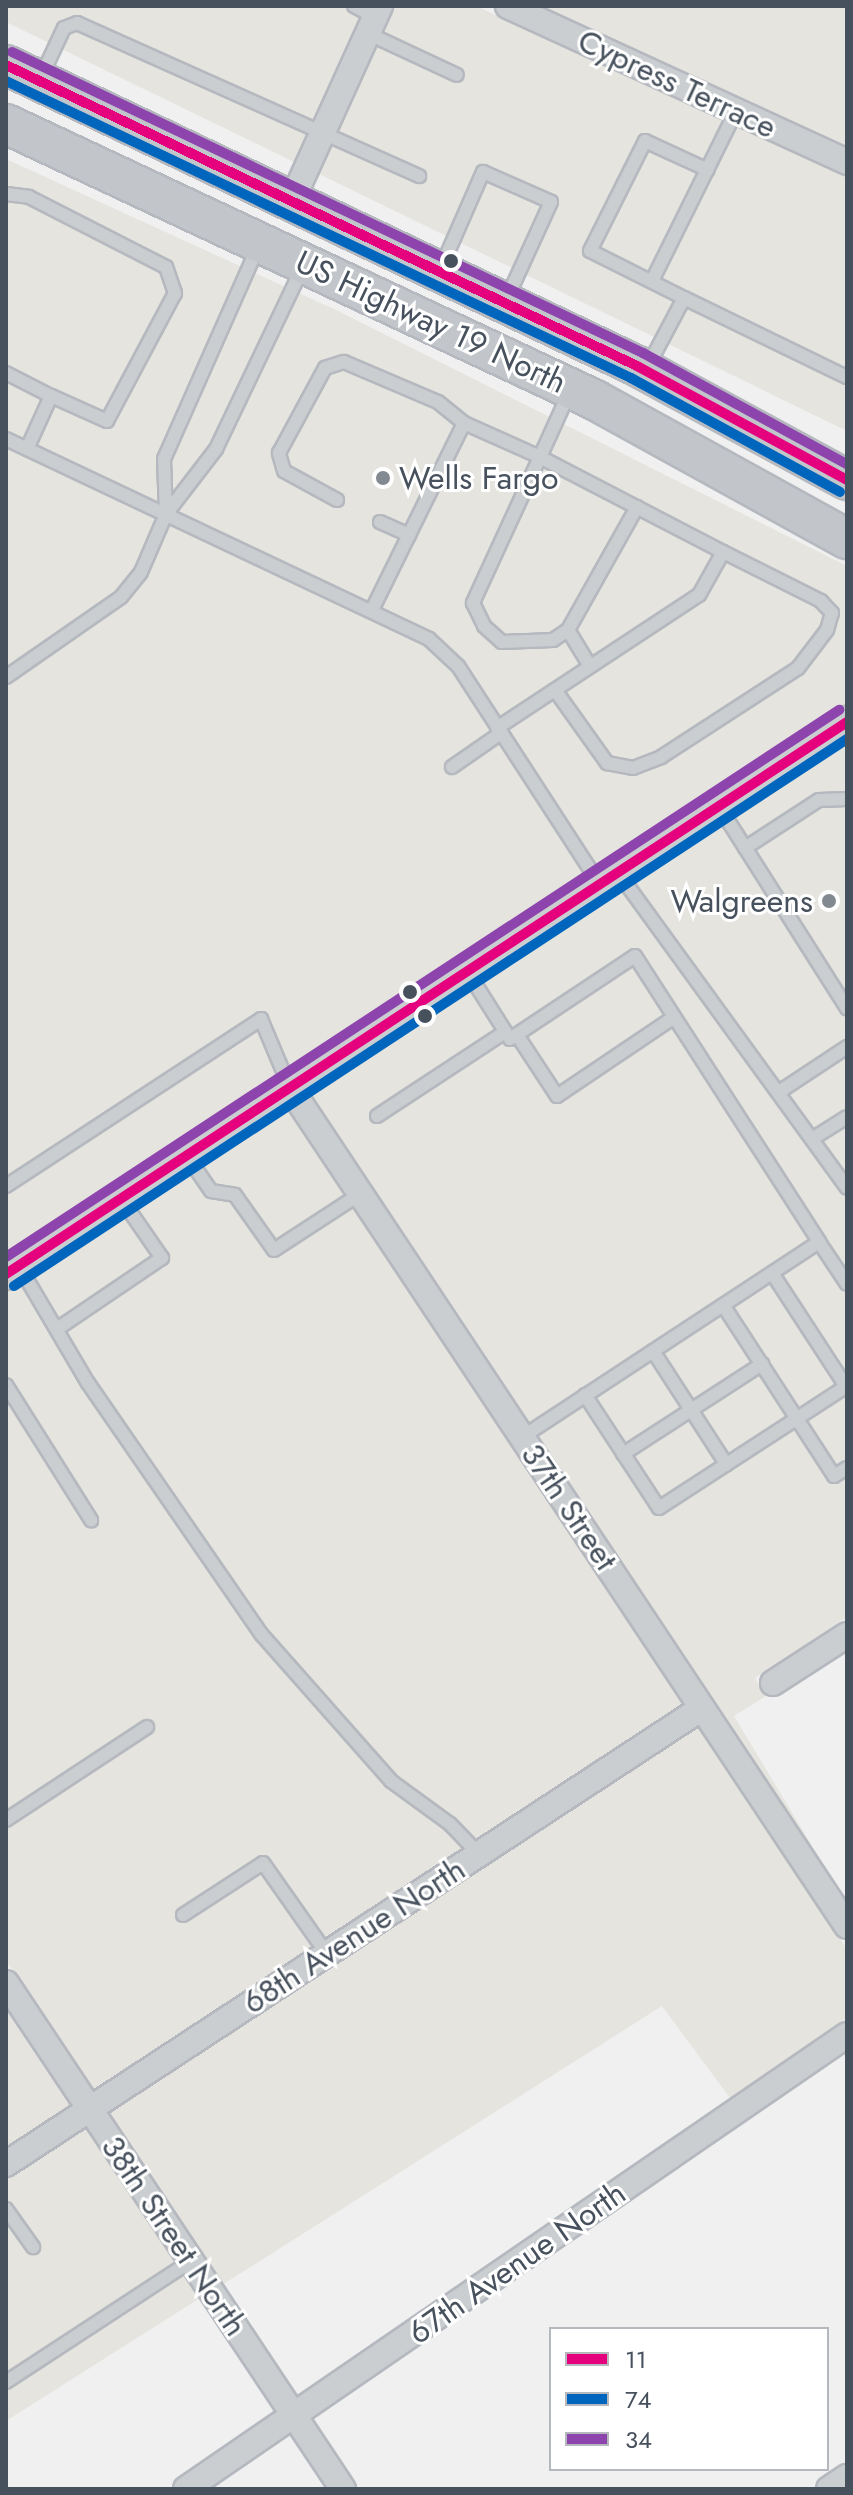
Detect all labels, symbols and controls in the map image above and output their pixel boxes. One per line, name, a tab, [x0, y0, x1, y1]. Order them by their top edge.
street label: Cypress Terrace	[572, 21, 782, 147]
street label: US Highway 19 North	[290, 242, 572, 402]
unlabelled marker	[443, 253, 459, 269]
place label: Wells Fargo	[399, 459, 558, 497]
marker: Wells Fargo	[374, 469, 392, 487]
place label: Walgreens	[670, 882, 813, 920]
marker: Walgreens	[820, 892, 838, 910]
unlabelled marker	[402, 984, 418, 1000]
unlabelled marker	[417, 1008, 433, 1024]
street label: 37th Street	[513, 1436, 625, 1578]
street label: 68th Avenue North	[236, 1850, 472, 2022]
street label: 38th Street North	[93, 2129, 255, 2343]
street label: 67th Avenue North	[401, 2174, 633, 2352]
legend	[549, 2327, 829, 2471]
text: 11	[625, 2342, 647, 2377]
text: 74	[625, 2382, 652, 2417]
text: 34	[625, 2422, 652, 2457]

